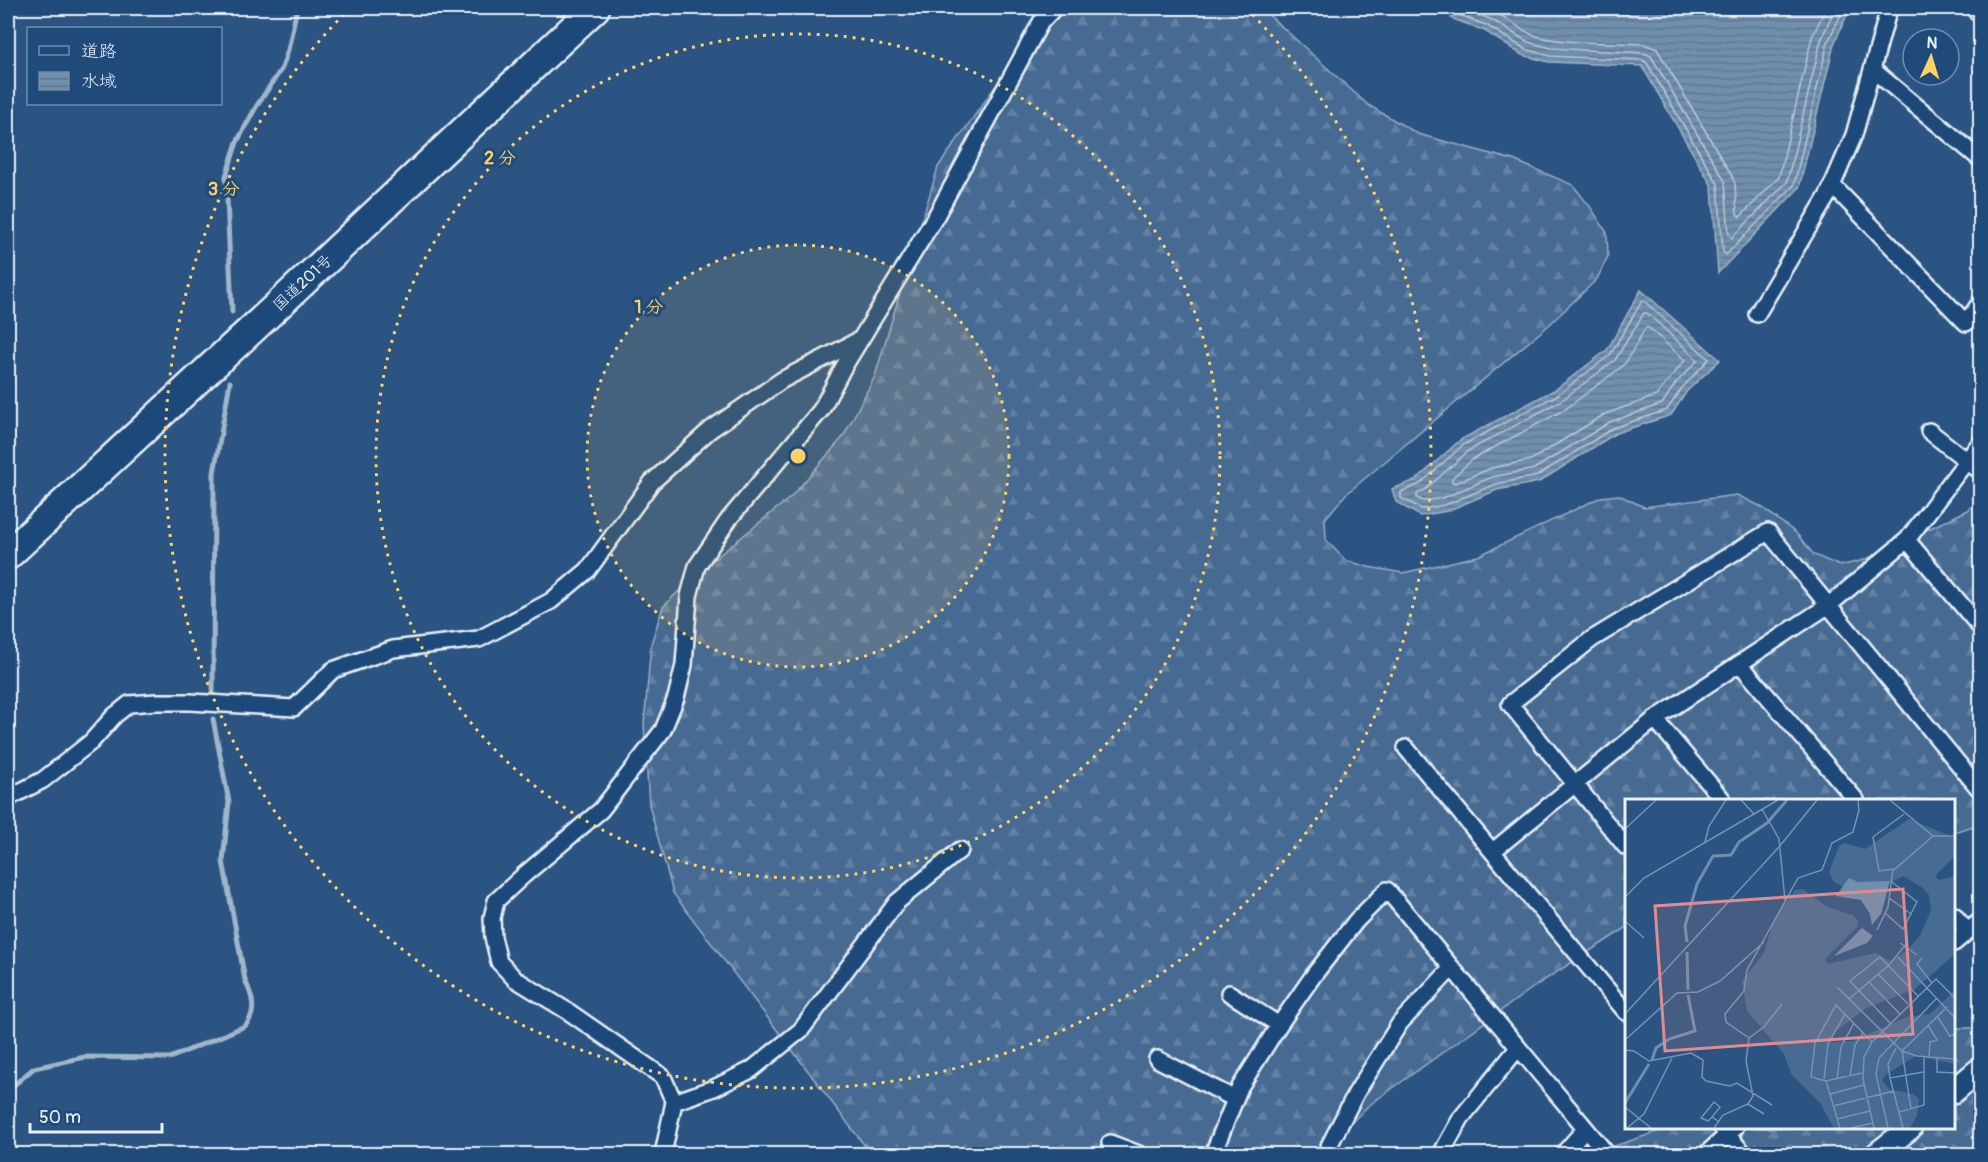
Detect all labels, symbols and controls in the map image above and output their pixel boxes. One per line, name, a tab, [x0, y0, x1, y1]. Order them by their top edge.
legend	[27, 27, 222, 105]
north arrow	[1901, 27, 1961, 87]
text: N	[1926, 33, 1938, 53]
text: 道路	[81, 40, 117, 63]
text: 水域	[81, 70, 117, 93]
text: 2 分	[484, 147, 516, 170]
text: 3 分	[208, 178, 240, 201]
street label: 国道201号	[269, 250, 337, 315]
text: 1 分	[635, 296, 663, 319]
centre of rings	[788, 446, 808, 466]
inset map	[1625, 799, 1955, 1129]
scale bar	[30, 1096, 162, 1134]
text: 50 m	[39, 1106, 81, 1129]

